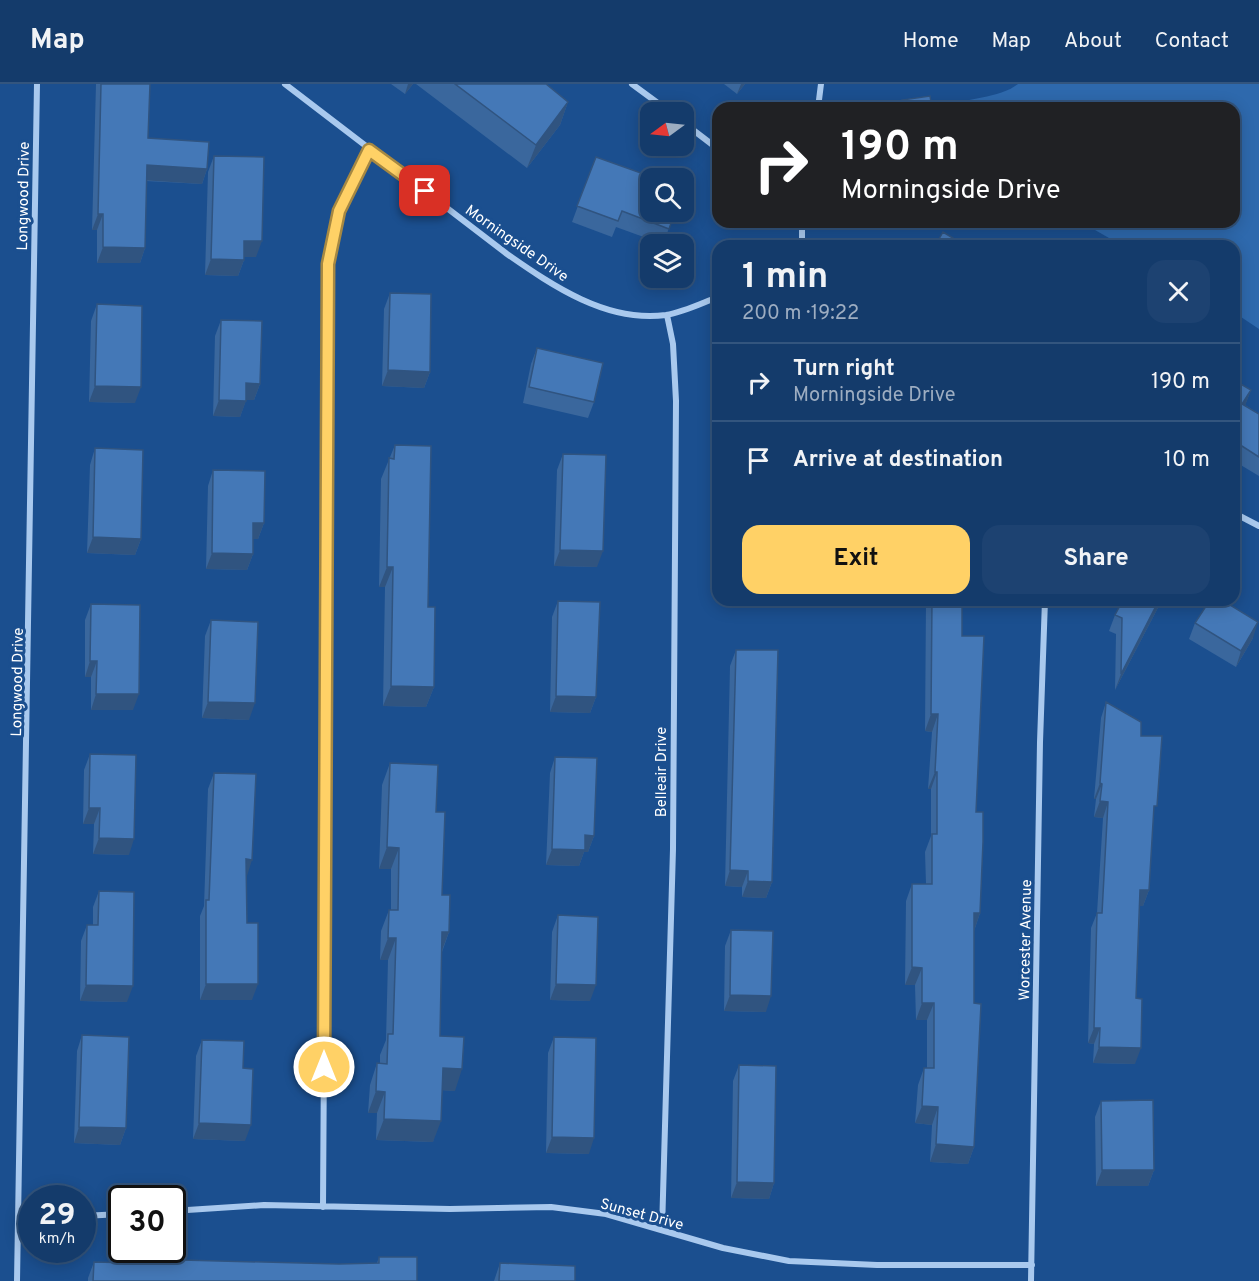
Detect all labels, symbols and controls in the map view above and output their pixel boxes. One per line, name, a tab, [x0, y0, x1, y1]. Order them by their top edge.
text: Map	[30, 23, 85, 59]
text: Home	[903, 28, 959, 55]
text: Map	[992, 28, 1031, 55]
text: About	[1064, 28, 1122, 55]
text: Contact	[1155, 28, 1229, 55]
north arrow	[640, 102, 694, 156]
map controls	[640, 102, 694, 288]
text: 190 m	[841, 122, 959, 175]
icon: right	[742, 126, 820, 204]
street label: Longwood Drive	[14, 141, 35, 251]
pin	[399, 165, 450, 216]
button: search	[640, 168, 694, 222]
icon: arrive	[408, 174, 441, 207]
text: Morningside Drive	[841, 174, 1060, 208]
street label: Morningside Drive	[461, 201, 572, 287]
button: layers	[640, 234, 694, 288]
text: 1 min	[742, 255, 828, 301]
button: close	[1147, 260, 1210, 323]
text: 200 m · 19:22	[742, 301, 859, 327]
text: Turn right	[793, 356, 895, 383]
icon: right	[742, 366, 775, 399]
text: 190 m	[1151, 369, 1210, 396]
text: Morningside Drive	[793, 383, 956, 409]
icon: arrive	[742, 444, 775, 477]
text: Arrive at destination	[793, 447, 1003, 474]
text: 10 m	[1164, 447, 1210, 474]
button: Exit	[742, 525, 970, 594]
button: Share	[982, 525, 1210, 594]
street label: Longwood Drive	[8, 627, 29, 737]
street label: Belleair Drive	[653, 727, 672, 817]
street label: Worcester Avenue	[1016, 879, 1037, 1001]
position arrow	[292, 1035, 356, 1099]
speed limit sign: 30	[108, 1185, 186, 1263]
street label: Sunset Drive	[598, 1195, 685, 1236]
text: 29	[39, 1198, 75, 1235]
text: km/h	[39, 1230, 75, 1249]

